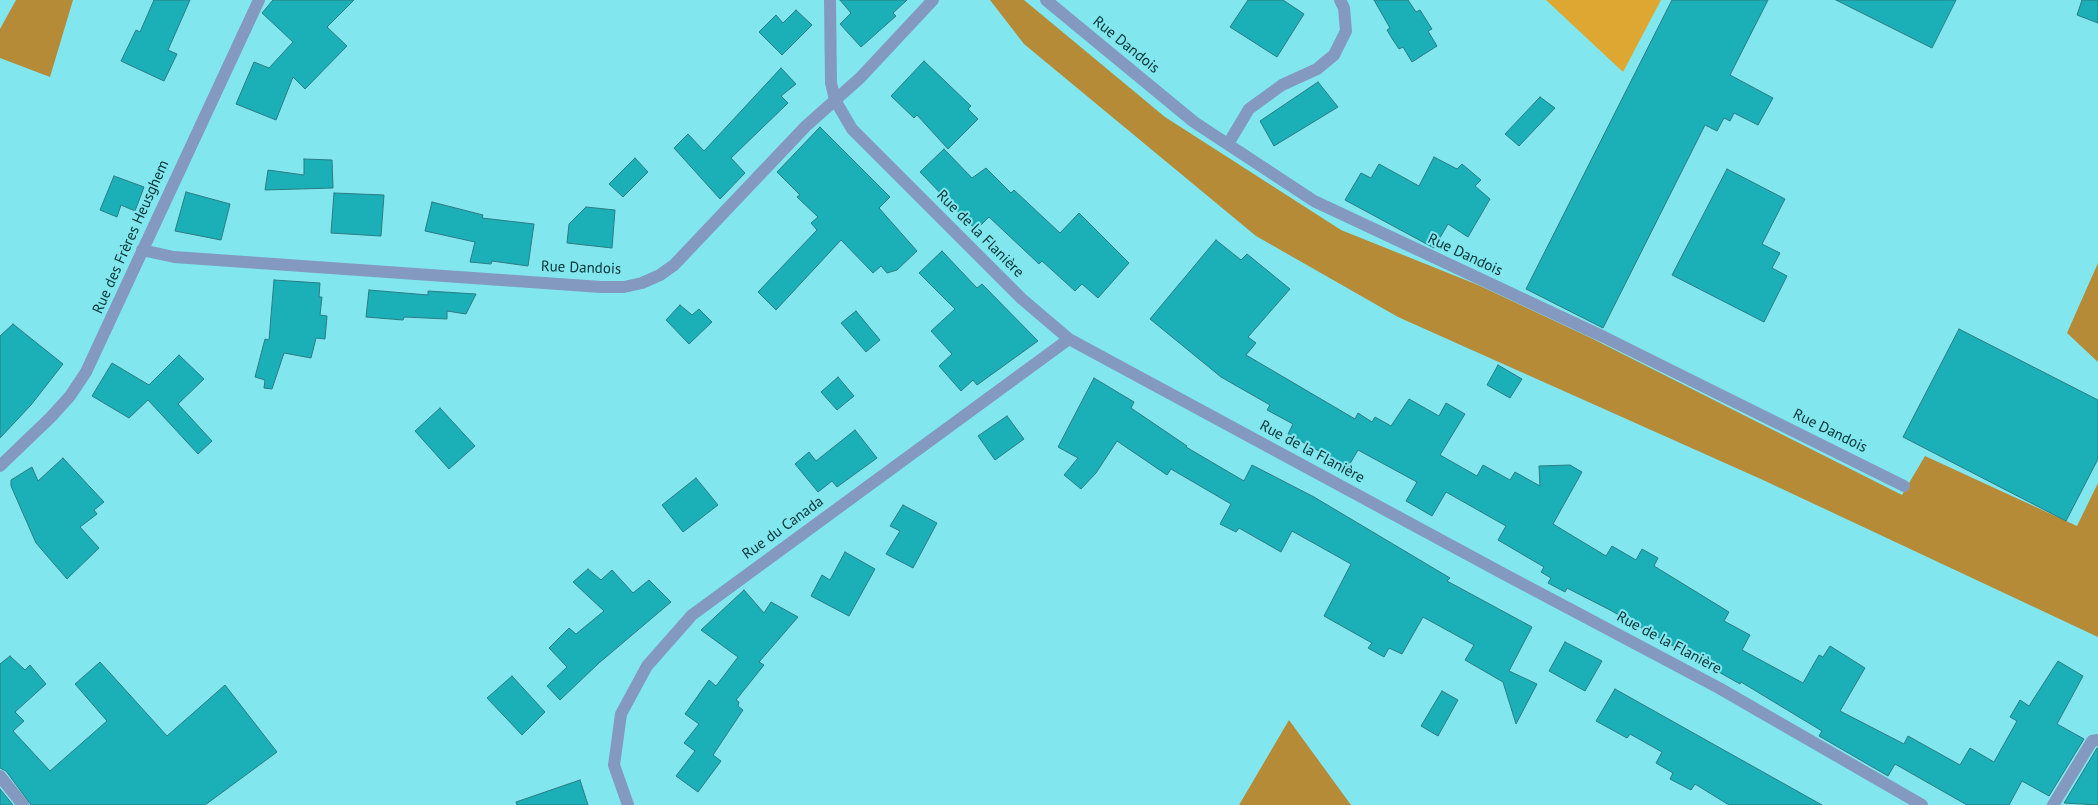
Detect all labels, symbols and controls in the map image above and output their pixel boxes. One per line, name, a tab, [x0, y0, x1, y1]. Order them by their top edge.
street label: Rue Dandois	[1089, 13, 1163, 77]
street label: Rue des Frères Heusghem	[89, 157, 173, 317]
street label: Rue de la Flanière	[933, 187, 1027, 281]
street label: Rue Dandois	[1425, 230, 1505, 280]
street label: Rue Dandois	[541, 258, 621, 278]
street label: Rue Dandois	[1790, 405, 1870, 457]
street label: Rue de la Flanière	[1256, 417, 1368, 487]
street label: Rue du Canada	[739, 493, 827, 563]
street label: Rue de la Flanière	[1613, 608, 1725, 678]

